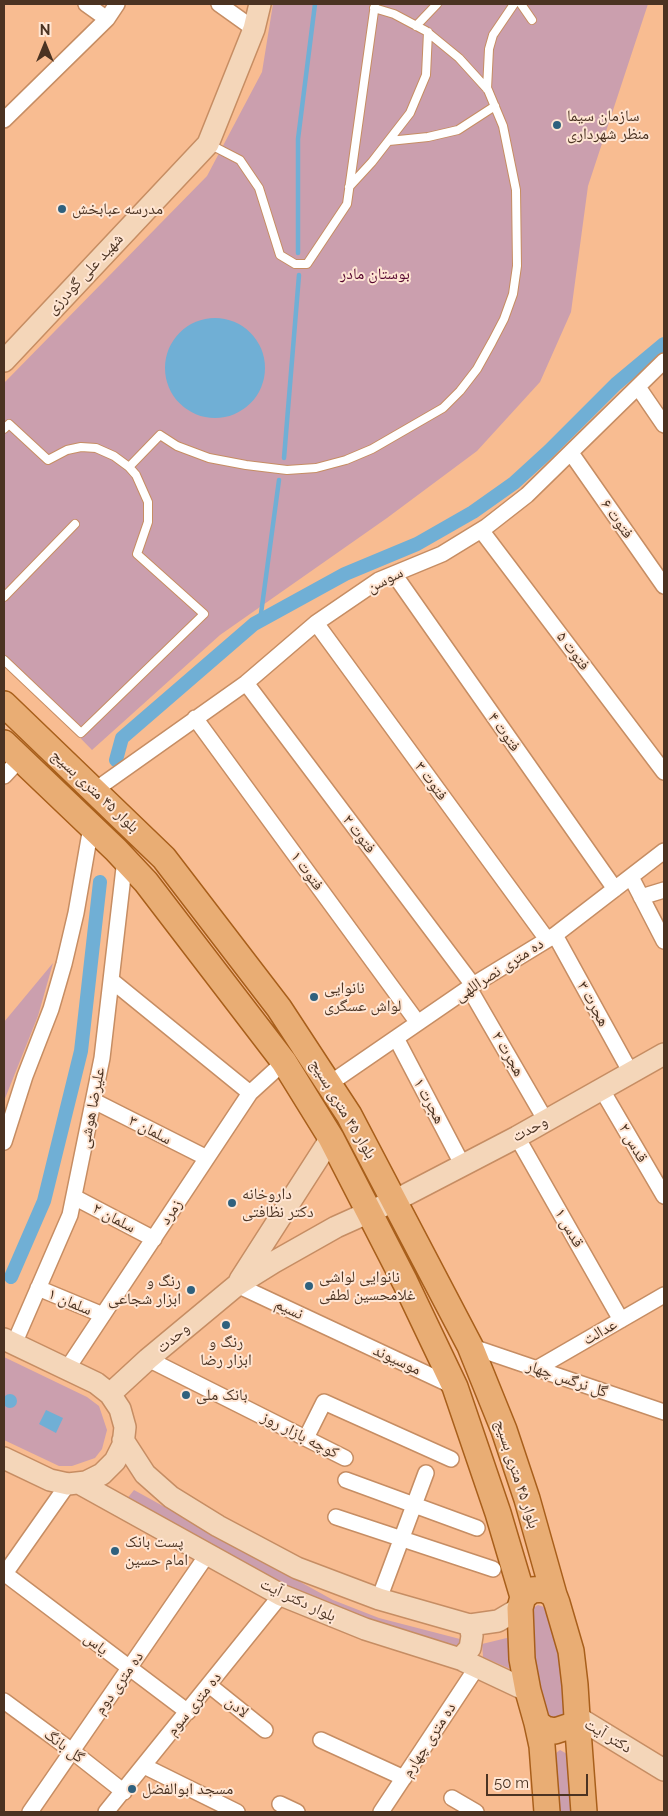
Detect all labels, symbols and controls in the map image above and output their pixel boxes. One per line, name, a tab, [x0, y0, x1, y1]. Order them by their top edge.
north arrow	[20, 20, 70, 70]
text: N	[40, 22, 50, 38]
place label: سازمان سیما منظر شهرداری	[567, 106, 649, 144]
marker: سازمان سیما منظر شهرداری	[551, 119, 563, 131]
place label: مدرسه عبابخش	[72, 199, 163, 219]
marker: مدرسه عبابخش	[56, 203, 68, 215]
street label: شهید علی گودرزی	[42, 229, 128, 319]
park label: بوستان مادر	[340, 264, 410, 284]
street label: فتوت ۶	[597, 496, 637, 542]
street label: سوسن	[364, 563, 406, 597]
street label: فتوت ۵	[552, 628, 594, 674]
street label: فتوت ۴	[484, 709, 524, 755]
street label: بلوار ۴۵ متری بسیج	[47, 745, 143, 837]
street label: فتوت ۳	[410, 758, 452, 804]
street label: فتوت ۲	[338, 811, 380, 857]
street label: فتوت ۱	[286, 848, 328, 894]
street label: ده متری نصراللهی	[451, 934, 547, 1006]
place label: نانوایی لواش عسگری	[324, 978, 401, 1016]
street label: هجرت ۳	[573, 978, 613, 1030]
marker: نانوایی لواش عسگری	[308, 991, 320, 1003]
street label: هجرت ۲	[487, 1028, 529, 1080]
street label: بلوار ۴۵ متری بسیج	[306, 1056, 380, 1162]
street label: علیرضا هوشی	[75, 1066, 109, 1150]
street label: هجرت ۱	[409, 1075, 449, 1127]
street label: سلمان ۳	[125, 1111, 175, 1149]
street label: وحدت	[509, 1112, 551, 1146]
street label: قدس ۲	[614, 1120, 652, 1166]
place label: داروخانه دکتر نظافتی	[242, 1184, 314, 1222]
street label: زمرد	[156, 1196, 186, 1228]
marker: داروخانه دکتر نظافتی	[226, 1197, 238, 1209]
street label: سلمان ۲	[89, 1199, 139, 1237]
street label: قدس ۱	[550, 1205, 588, 1251]
place label: نانوایی لواشی غلامحسین لطفی	[319, 1267, 415, 1305]
place label: رنگ و ابزار شجاعی	[108, 1271, 181, 1309]
marker: نانوایی لواشی غلامحسین لطفی	[303, 1280, 315, 1292]
street label: سلمان ۱	[45, 1284, 95, 1320]
marker: رنگ و ابزار شجاعی	[185, 1284, 197, 1296]
street label: نسیم	[272, 1294, 306, 1324]
street label: عدالت	[580, 1315, 620, 1349]
street label: وحدت	[152, 1319, 194, 1357]
marker: رنگ و ابزار رضا	[220, 1319, 232, 1331]
place label: رنگ و ابزار رضا	[200, 1332, 252, 1370]
street label: موسیوند	[370, 1341, 424, 1379]
street label: گل نرگس چهار	[524, 1356, 610, 1402]
place label: بانک ملی	[196, 1385, 248, 1405]
marker: بانک ملی	[180, 1389, 192, 1401]
street label: کوچه بازار روز	[258, 1407, 342, 1463]
street label: بلوار ۴۵ متری بسیج	[490, 1417, 544, 1531]
place label: پست بانک امام حسین	[125, 1532, 188, 1570]
marker: پست بانک امام حسین	[109, 1545, 121, 1557]
street label: بلوار دکتر آیت	[257, 1574, 339, 1626]
street label: یاس	[80, 1629, 112, 1659]
street label: ده متری دوم	[90, 1648, 148, 1718]
street label: ده متری سوم	[162, 1668, 226, 1740]
street label: لادن	[222, 1692, 252, 1722]
street label: ده متری چهارم	[398, 1699, 460, 1781]
street label: دکتر آیت	[581, 1714, 635, 1758]
street label: گل بانگ	[40, 1725, 88, 1767]
scale bar	[488, 1764, 590, 1796]
text: 50 m	[494, 1774, 529, 1792]
place label: مسجد ابوالفضل	[142, 1779, 233, 1799]
marker: مسجد ابوالفضل	[126, 1783, 138, 1795]

